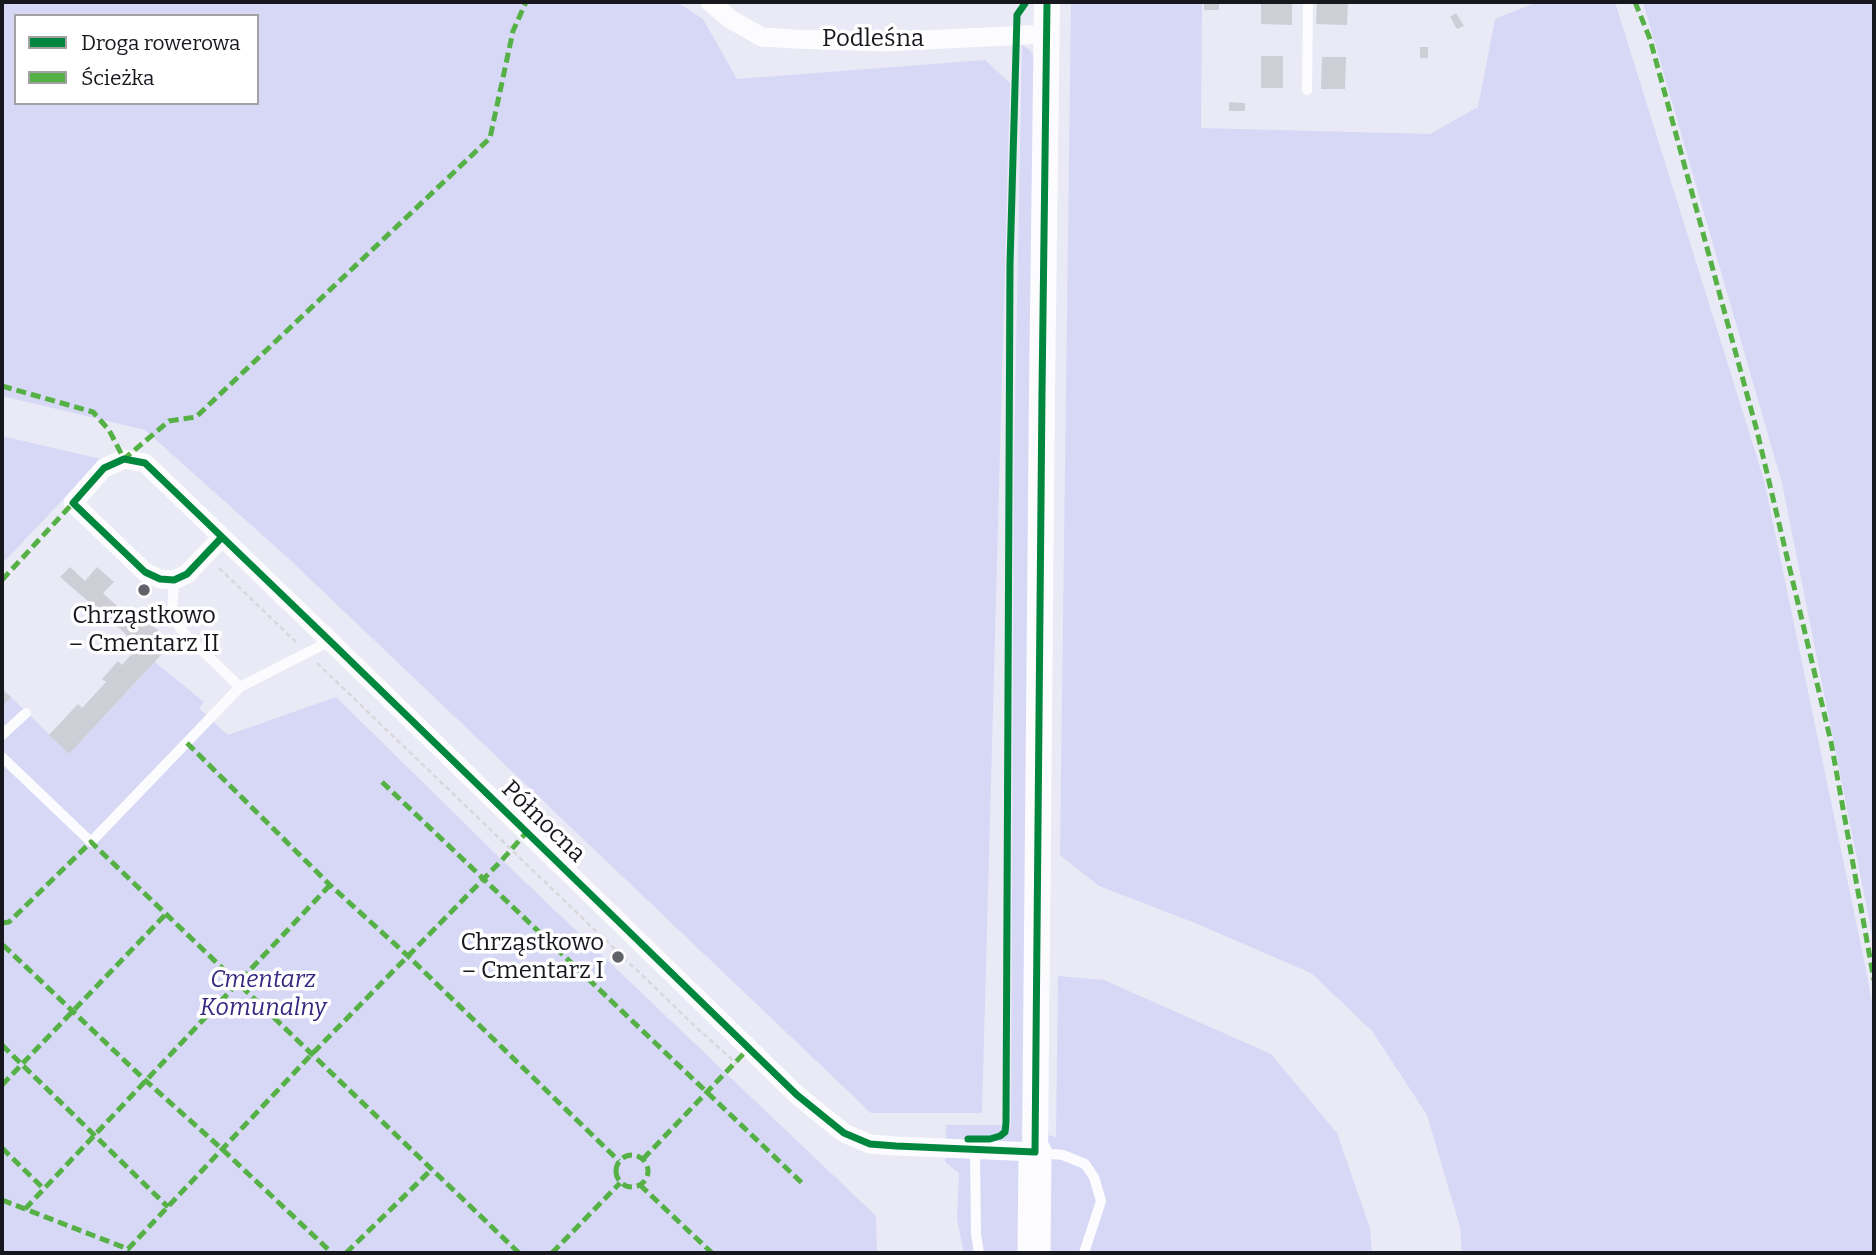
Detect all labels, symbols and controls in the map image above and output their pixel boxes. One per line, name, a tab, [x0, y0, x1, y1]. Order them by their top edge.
legend	[14, 14, 259, 105]
street label: Podleśna	[822, 25, 924, 53]
text: Droga rowerowa	[81, 30, 240, 56]
text: Ścieżka	[81, 65, 154, 91]
marker: Chrząstkowo – Cmentarz II	[136, 582, 152, 598]
place label: Chrząstkowo – Cmentarz II	[68, 602, 220, 658]
street label: Północna	[495, 775, 591, 869]
place label: Chrząstkowo – Cmentarz I	[460, 929, 604, 985]
marker: Chrząstkowo – Cmentarz I	[610, 949, 626, 965]
park label: Cmentarz Komunalny	[200, 966, 326, 1022]

